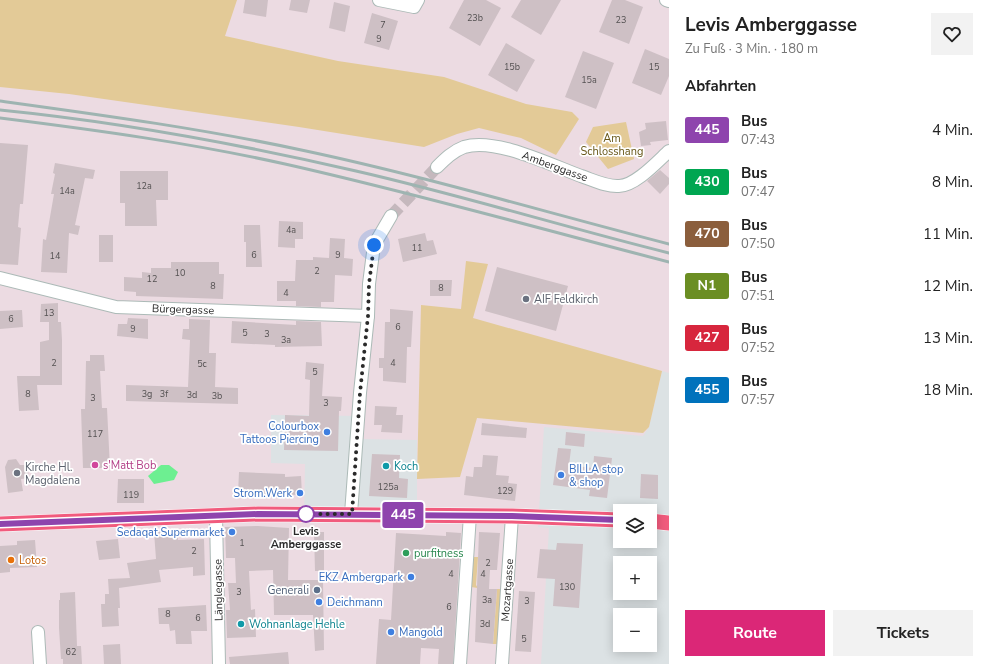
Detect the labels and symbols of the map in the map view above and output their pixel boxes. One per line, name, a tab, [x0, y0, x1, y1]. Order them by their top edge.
house number: 23b	[467, 12, 483, 24]
house number: 23	[616, 14, 626, 26]
house number: 7	[380, 19, 386, 31]
house number: 9	[376, 33, 382, 45]
house number: 15b	[504, 61, 520, 73]
house number: 15	[649, 61, 659, 73]
house number: 15a	[581, 74, 597, 86]
park label: Am Schlosshang	[581, 131, 643, 159]
street label: Amberggasse	[520, 148, 590, 185]
house number: 12a	[136, 180, 152, 192]
house number: 14a	[59, 185, 75, 197]
house number: 4a	[286, 224, 296, 236]
your location	[364, 235, 384, 255]
house number: 11	[412, 242, 422, 254]
house number: 6	[251, 249, 257, 261]
house number: 9	[335, 249, 341, 261]
house number: 14	[50, 250, 61, 262]
house number: 2	[314, 265, 320, 277]
house number: 10	[175, 267, 185, 279]
house number: 12	[147, 273, 157, 285]
house number: 8	[210, 280, 216, 292]
house number: 8	[438, 282, 444, 294]
house number: 4	[283, 287, 289, 299]
place label: AIF Feldkirch	[534, 292, 598, 307]
marker: AIF Feldkirch	[521, 294, 531, 304]
street label: Bürgergasse	[152, 301, 215, 318]
house number: 13	[44, 307, 54, 319]
house number: 6	[8, 313, 14, 325]
house number: 6	[395, 321, 401, 333]
house number: 9	[130, 323, 136, 335]
house number: 5	[242, 327, 248, 339]
house number: 3	[264, 328, 270, 340]
house number: 3a	[281, 334, 291, 346]
house number: 2	[51, 357, 57, 369]
house number: 4	[390, 357, 396, 369]
house number: 5c	[197, 358, 207, 370]
house number: 5	[312, 366, 318, 378]
house number: 8	[25, 388, 31, 400]
house number: 3g	[142, 388, 152, 400]
house number: 3f	[160, 388, 169, 400]
house number: 3d	[187, 389, 197, 401]
house number: 3b	[212, 390, 222, 402]
house number: 3	[90, 392, 96, 404]
house number: 3	[323, 397, 329, 409]
place label: Colourbox Tattoos Piercing	[240, 419, 319, 447]
marker: Colourbox Tattoos Piercing	[322, 427, 332, 437]
house number: 117	[87, 428, 103, 440]
place label: s'Matt Bob	[103, 458, 156, 473]
place label: Koch	[394, 459, 418, 474]
place label: Kirche Hl. Magdalena	[25, 460, 80, 488]
marker: s'Matt Bob	[90, 460, 100, 470]
marker: Koch	[381, 461, 391, 471]
place label: BILLA stop & shop	[569, 462, 623, 490]
marker: Kirche Hl. Magdalena	[12, 468, 22, 478]
marker: BILLA stop & shop	[556, 470, 566, 480]
house number: 125a	[378, 481, 399, 493]
house number: 129	[497, 485, 513, 497]
place label: Strom.Werk	[233, 486, 292, 501]
marker: Strom.Werk	[295, 488, 305, 498]
house number: 119	[123, 489, 139, 501]
line badge: 445	[380, 502, 426, 528]
marker: Levis Amberggasse	[297, 505, 315, 523]
place label: Levis Amberggasse	[271, 524, 341, 552]
place label: Sedaqat Supermarket	[117, 525, 224, 540]
marker: Sedaqat Supermarket	[227, 527, 237, 537]
house number: 1	[239, 537, 245, 549]
house number: 2	[191, 545, 197, 557]
place label: purfitness	[414, 546, 464, 561]
marker: purfitness	[401, 548, 411, 558]
place label: Lotos	[19, 553, 46, 568]
marker: Lotos	[6, 555, 16, 565]
house number: 2	[485, 557, 491, 569]
street label: Mozartgasse	[498, 558, 517, 622]
street label: Länglegasse	[210, 559, 227, 621]
house number: 4	[448, 568, 454, 580]
house number: 4	[480, 568, 486, 580]
place label: EKZ Ambergpark	[319, 570, 403, 585]
marker: EKZ Ambergpark	[406, 572, 416, 582]
house number: 130	[559, 581, 575, 593]
place label: Generali	[268, 583, 309, 598]
marker: Generali	[312, 585, 322, 595]
house number: 3	[236, 586, 242, 598]
house number: 3a	[482, 594, 492, 606]
place label: Deichmann	[327, 595, 383, 610]
house number: 3	[524, 595, 530, 607]
marker: Deichmann	[314, 597, 324, 607]
house number: 6	[446, 601, 452, 613]
house number: 8	[165, 608, 171, 620]
house number: 6	[195, 612, 201, 624]
place label: Wohnanlage Hehle	[249, 617, 345, 632]
house number: 3d	[480, 618, 490, 630]
marker: Wohnanlage Hehle	[236, 619, 246, 629]
place label: Mangold	[399, 625, 443, 640]
marker: Mangold	[386, 627, 396, 637]
house number: 5	[521, 633, 527, 645]
house number: 62	[66, 646, 76, 658]

